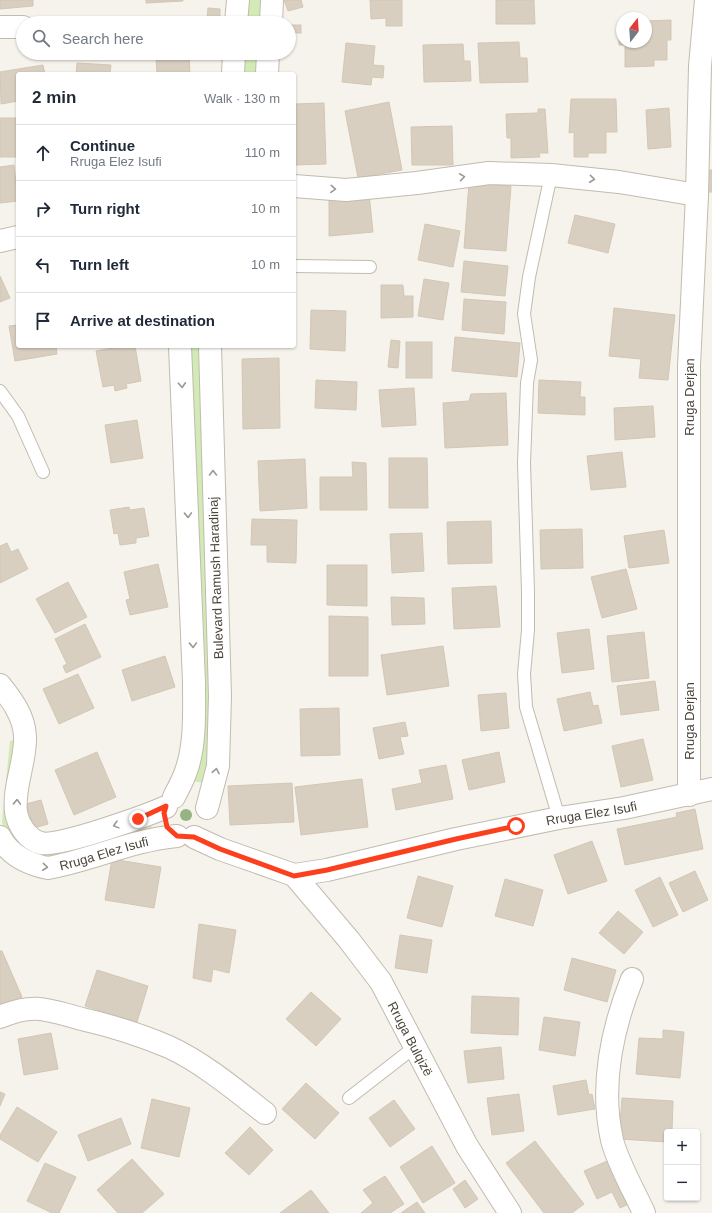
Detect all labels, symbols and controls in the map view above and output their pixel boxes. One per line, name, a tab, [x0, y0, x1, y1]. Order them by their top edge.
north arrow	[616, 12, 652, 48]
search box	[16, 16, 296, 60]
icon: search	[30, 27, 52, 49]
text: Search here	[62, 30, 144, 47]
text: 2 min	[32, 88, 76, 107]
text: Walk · 130 m	[204, 91, 280, 106]
text: Continue	[70, 137, 135, 154]
icon: ahead	[32, 142, 54, 164]
text: 110 m	[245, 145, 280, 160]
text: Rruga Elez Isufi	[70, 154, 162, 169]
one-way arrow	[459, 173, 465, 182]
one-way arrow	[589, 174, 595, 183]
one-way arrow	[330, 184, 336, 193]
icon: right	[32, 198, 54, 220]
text: Turn right	[70, 200, 140, 217]
text: 10 m	[251, 201, 280, 216]
icon: left	[32, 254, 54, 276]
text: Turn left	[70, 256, 129, 273]
text: 10 m	[251, 257, 280, 272]
icon: arrive	[32, 310, 54, 332]
text: Arrive at destination	[70, 312, 215, 329]
street label: Rruga Derjan	[682, 358, 697, 436]
one-way arrow	[177, 382, 186, 388]
one-way arrow	[209, 470, 218, 476]
street label: Bulevard Ramush Haradinaj	[206, 496, 226, 660]
one-way arrow	[184, 512, 193, 518]
one-way arrow	[189, 642, 197, 648]
street label: Rruga Derjan	[682, 682, 697, 760]
one-way arrow	[212, 767, 220, 774]
street label: Rruga Elez Isufi	[545, 798, 638, 828]
one-way arrow	[12, 799, 21, 805]
route end	[129, 810, 147, 828]
route start	[507, 817, 525, 835]
one-way arrow	[113, 820, 120, 828]
street label: Rruga Elez Isufi	[58, 833, 150, 873]
one-way arrow	[42, 862, 48, 871]
street label: Rruga Bulqizë	[385, 999, 436, 1078]
map controls	[664, 1129, 700, 1201]
button: +	[664, 1129, 700, 1165]
button: −	[664, 1165, 700, 1201]

